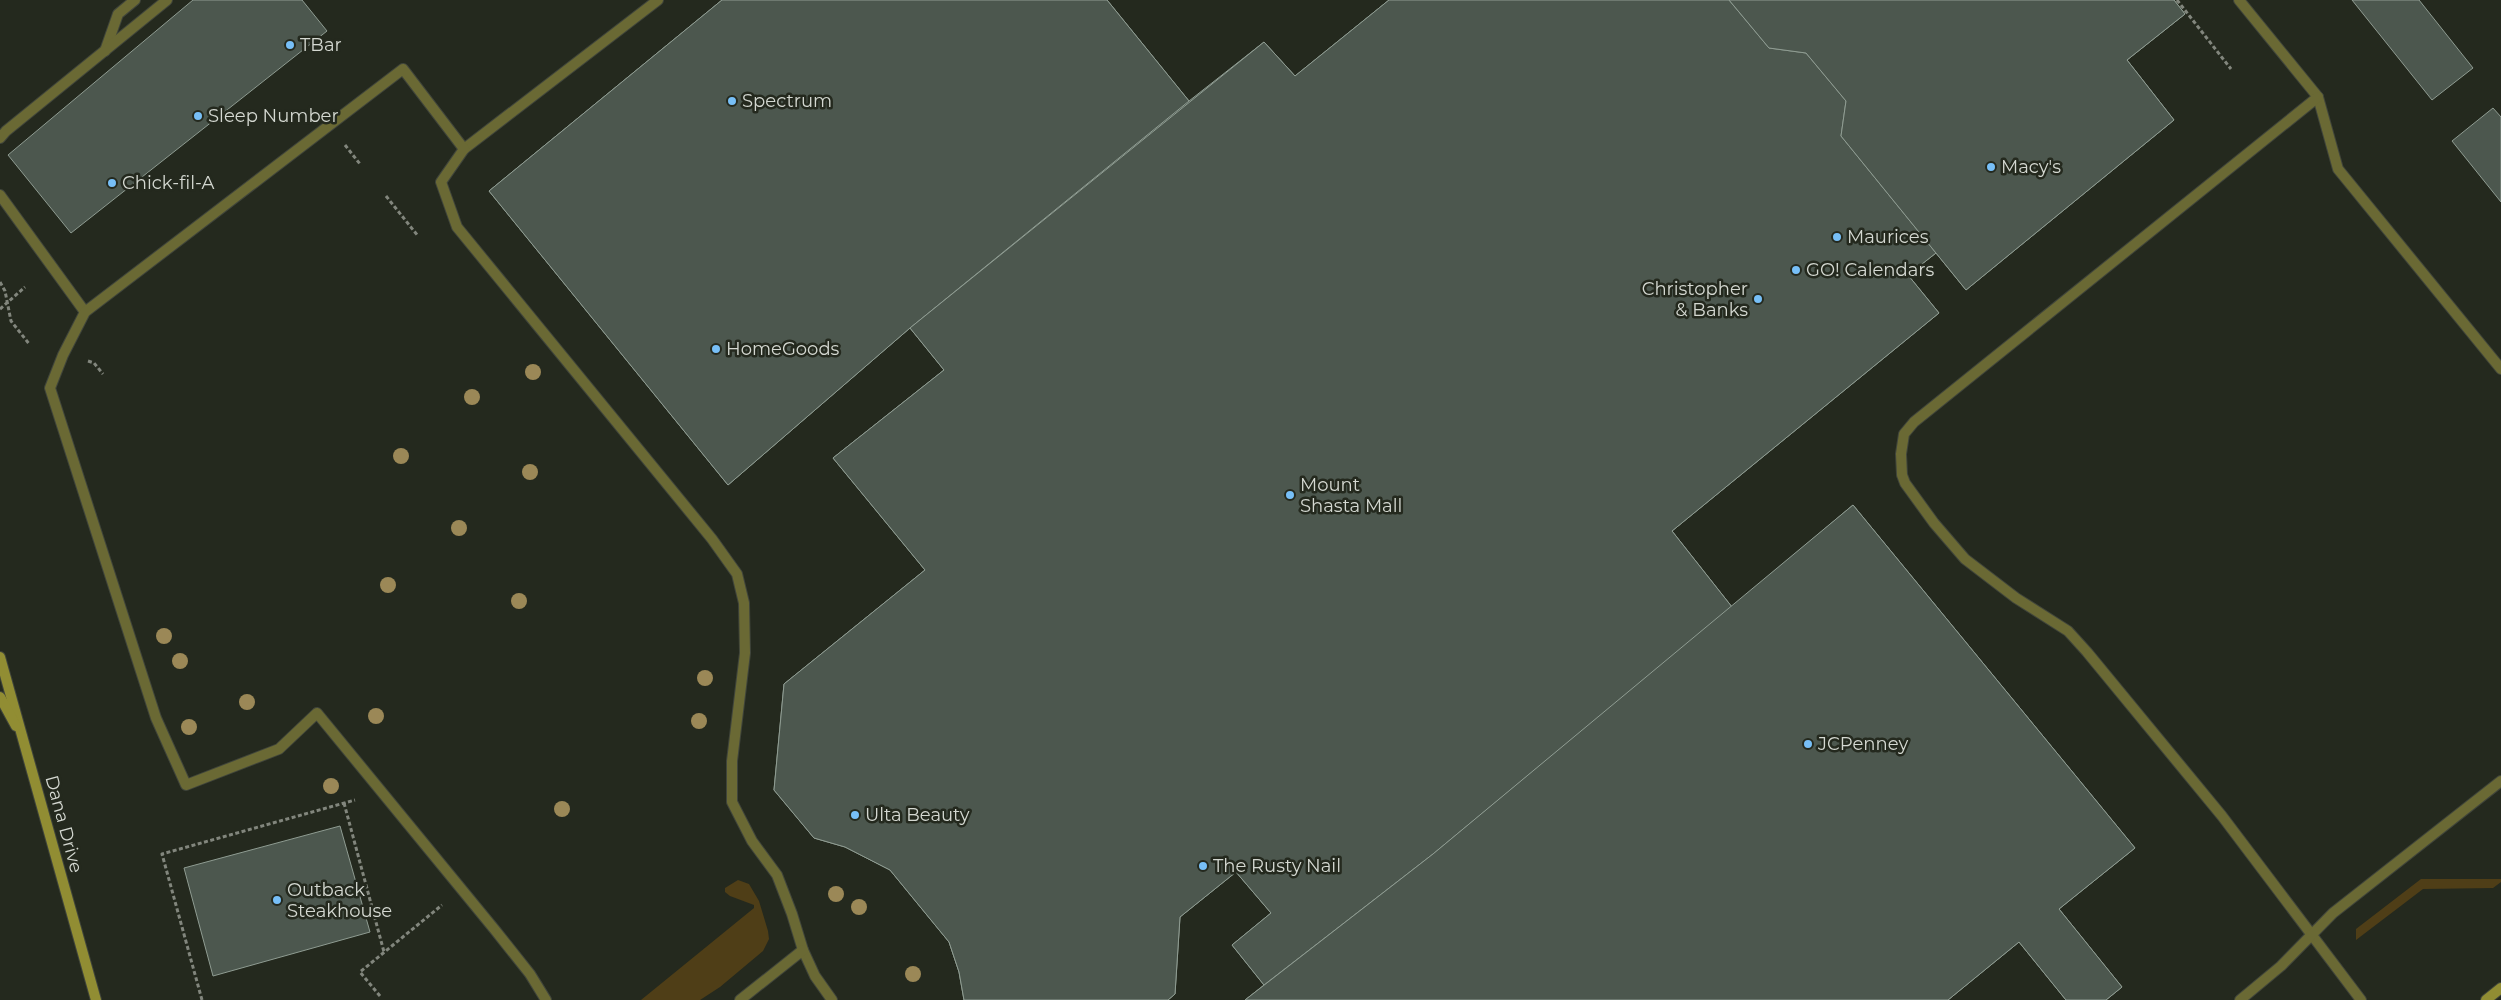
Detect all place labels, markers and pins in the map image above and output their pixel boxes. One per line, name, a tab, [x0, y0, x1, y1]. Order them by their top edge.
place label: TBar	[300, 34, 342, 56]
marker: TBar	[284, 39, 296, 51]
place label: Spectrum	[742, 90, 832, 112]
marker: Spectrum	[726, 95, 738, 107]
place label: Sleep Number	[208, 105, 339, 127]
marker: Sleep Number	[192, 110, 204, 122]
place label: Macy's	[2001, 156, 2061, 178]
marker: Macy's	[1985, 161, 1997, 173]
place label: Chick-fil-A	[122, 172, 215, 194]
marker: Chick-fil-A	[106, 177, 118, 189]
place label: Maurices	[1847, 226, 1929, 248]
marker: Maurices	[1831, 231, 1843, 243]
place label: GO! Calendars	[1806, 259, 1935, 281]
marker: GO! Calendars	[1790, 264, 1802, 276]
place label: Christopher & Banks	[1642, 278, 1748, 321]
marker: Christopher & Banks	[1752, 293, 1764, 305]
place label: HomeGoods	[726, 338, 840, 360]
marker: HomeGoods	[710, 343, 722, 355]
place label: Mount Shasta Mall	[1300, 474, 1402, 517]
marker: Mount Shasta Mall	[1284, 489, 1296, 501]
place label: JCPenney	[1817, 733, 1908, 755]
marker: JCPenney	[1802, 738, 1814, 750]
place label: Ulta Beauty	[865, 804, 970, 826]
marker: Ulta Beauty	[849, 809, 861, 821]
place label: The Rusty Nail	[1213, 855, 1341, 877]
marker: The Rusty Nail	[1197, 860, 1209, 872]
place label: Outback Steakhouse	[287, 879, 392, 922]
marker: Outback Steakhouse	[271, 894, 283, 906]

